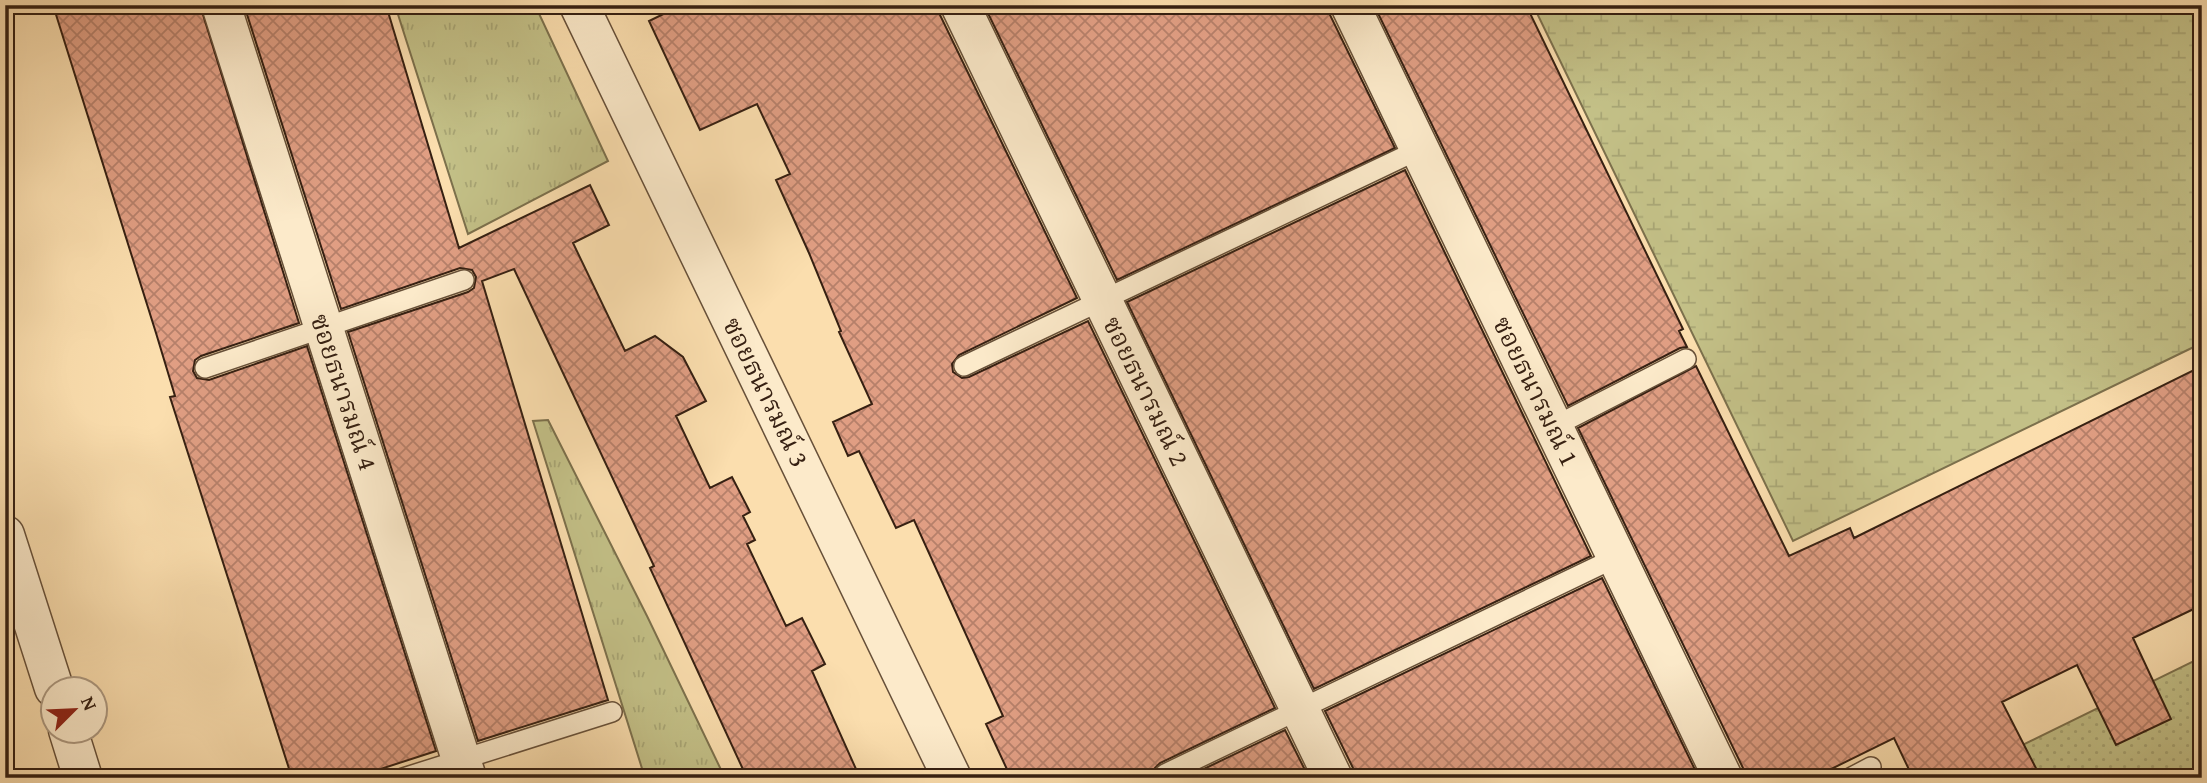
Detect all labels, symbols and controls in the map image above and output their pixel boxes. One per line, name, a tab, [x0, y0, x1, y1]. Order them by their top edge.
street label: ซอยธนารมณ์ 4	[301, 309, 388, 475]
street label: ซอยธนารมณ์ 2	[1093, 309, 1200, 472]
street label: ซอยธนารมณ์ 1	[1483, 309, 1590, 472]
street label: ซอยธนารมณ์ 3	[713, 310, 820, 473]
north arrow	[38, 674, 108, 744]
text: N	[74, 692, 105, 715]

